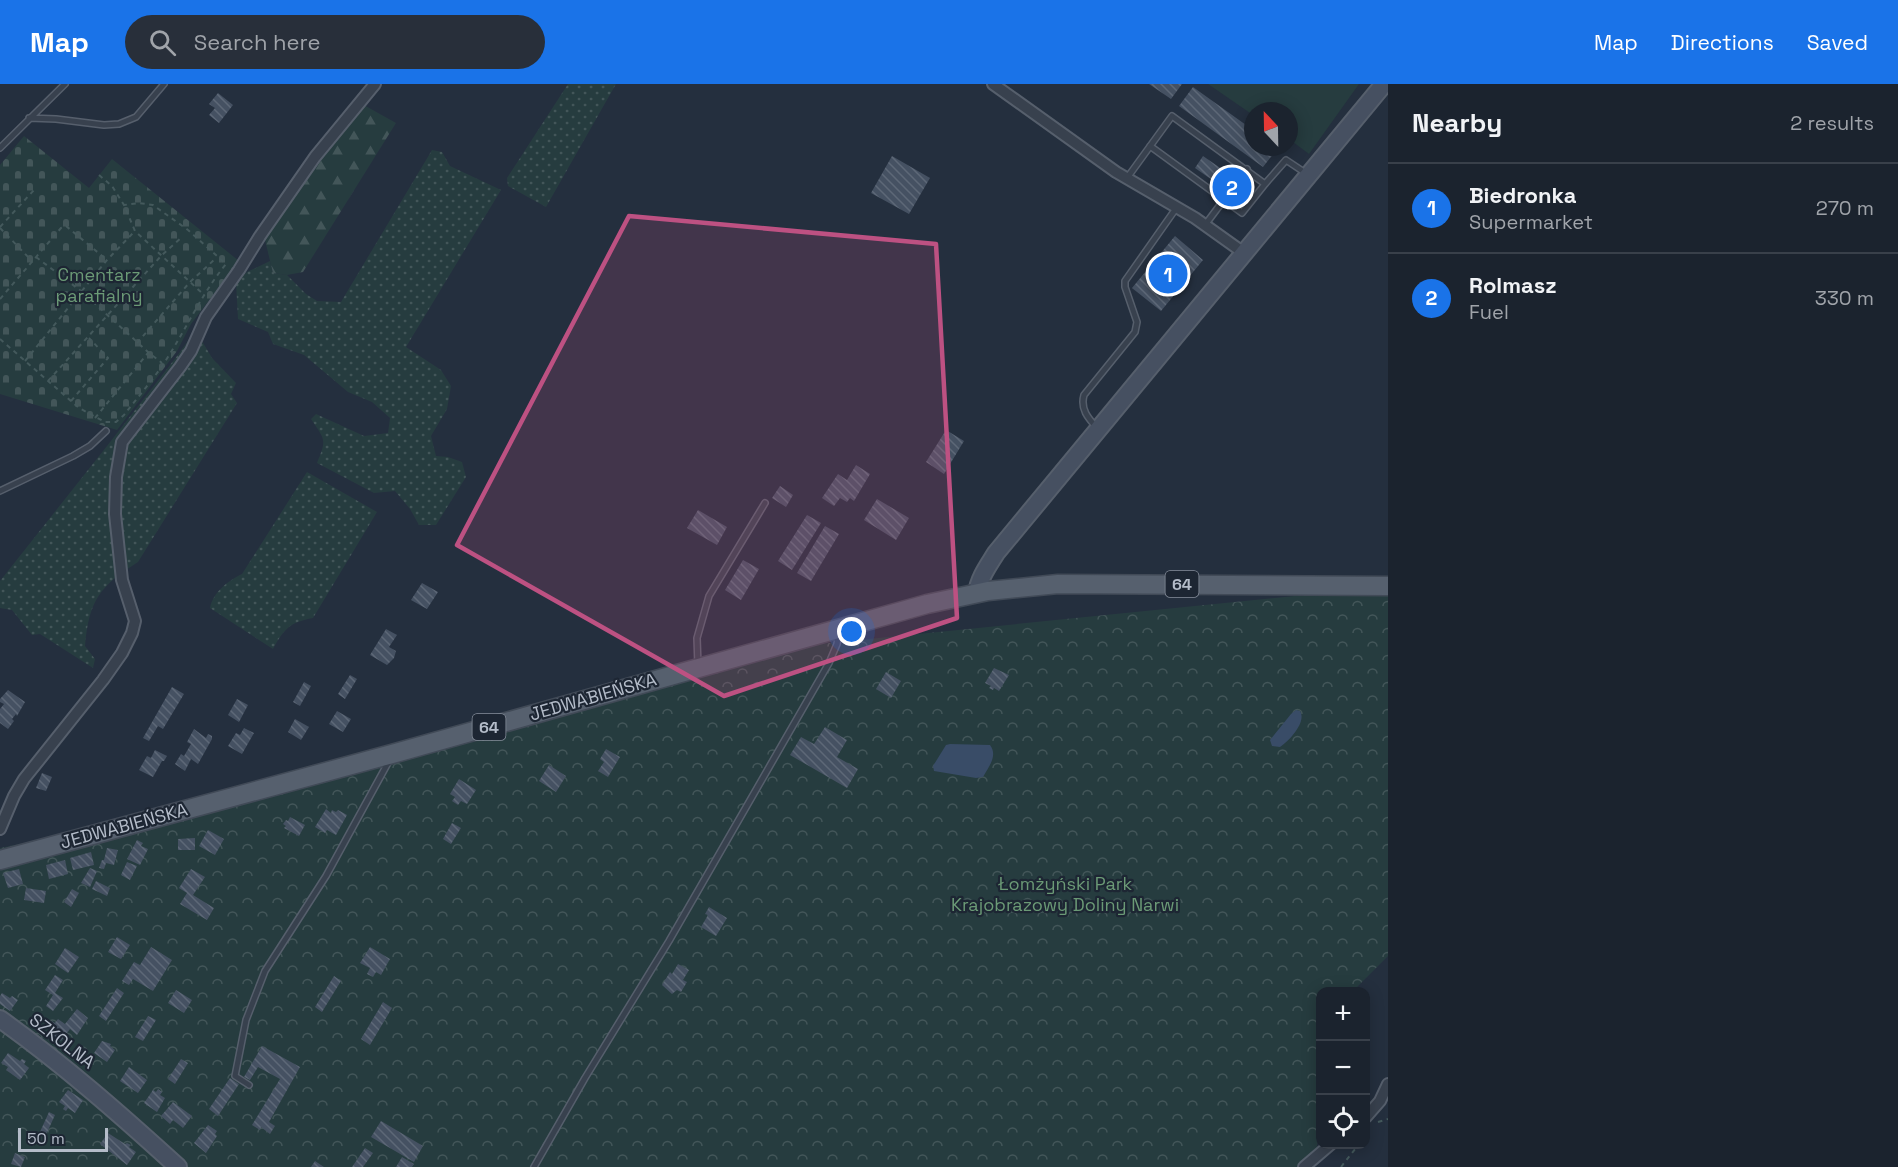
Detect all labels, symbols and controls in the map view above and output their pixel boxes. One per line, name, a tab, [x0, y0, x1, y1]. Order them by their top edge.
search box	[125, 15, 545, 69]
text: Map	[30, 24, 89, 60]
icon: search	[146, 26, 179, 59]
text: Search here	[194, 28, 321, 56]
text: Map	[1594, 29, 1638, 56]
text: Directions	[1671, 29, 1774, 56]
text: Saved	[1807, 29, 1868, 56]
north arrow	[1244, 102, 1298, 156]
text: Nearby	[1412, 106, 1502, 140]
text: 2 results	[1790, 110, 1874, 136]
pin: 2	[1212, 164, 1252, 210]
text: Biedronka	[1469, 181, 1576, 209]
text: 1	[1427, 195, 1436, 221]
text: 270 m	[1816, 195, 1874, 221]
text: Supermarket	[1469, 209, 1593, 235]
pin: 1	[1148, 252, 1188, 297]
park label: Cmentarz parafialny	[56, 263, 142, 307]
text: Rolmasz	[1469, 271, 1557, 299]
text: 2	[1426, 285, 1437, 311]
text: 330 m	[1815, 285, 1874, 311]
text: Fuel	[1469, 299, 1509, 325]
road number: 64	[1166, 571, 1198, 597]
your location	[837, 617, 866, 646]
street label: JEDWABIEŃSKA	[527, 667, 659, 726]
road number: 64	[472, 714, 506, 740]
street label: JEDWABIEŃSKA	[58, 797, 190, 854]
park label: Łomżyński Park Krajobrazowy Doliny Narwi	[951, 872, 1179, 916]
map controls	[1316, 987, 1370, 1149]
button: +	[1316, 987, 1370, 1041]
street label: SZKOLNA	[25, 1008, 100, 1073]
button: −	[1316, 1041, 1370, 1095]
button: locate	[1316, 1095, 1370, 1149]
scale bar	[18, 1125, 108, 1152]
text: 50 m	[27, 1128, 65, 1149]

